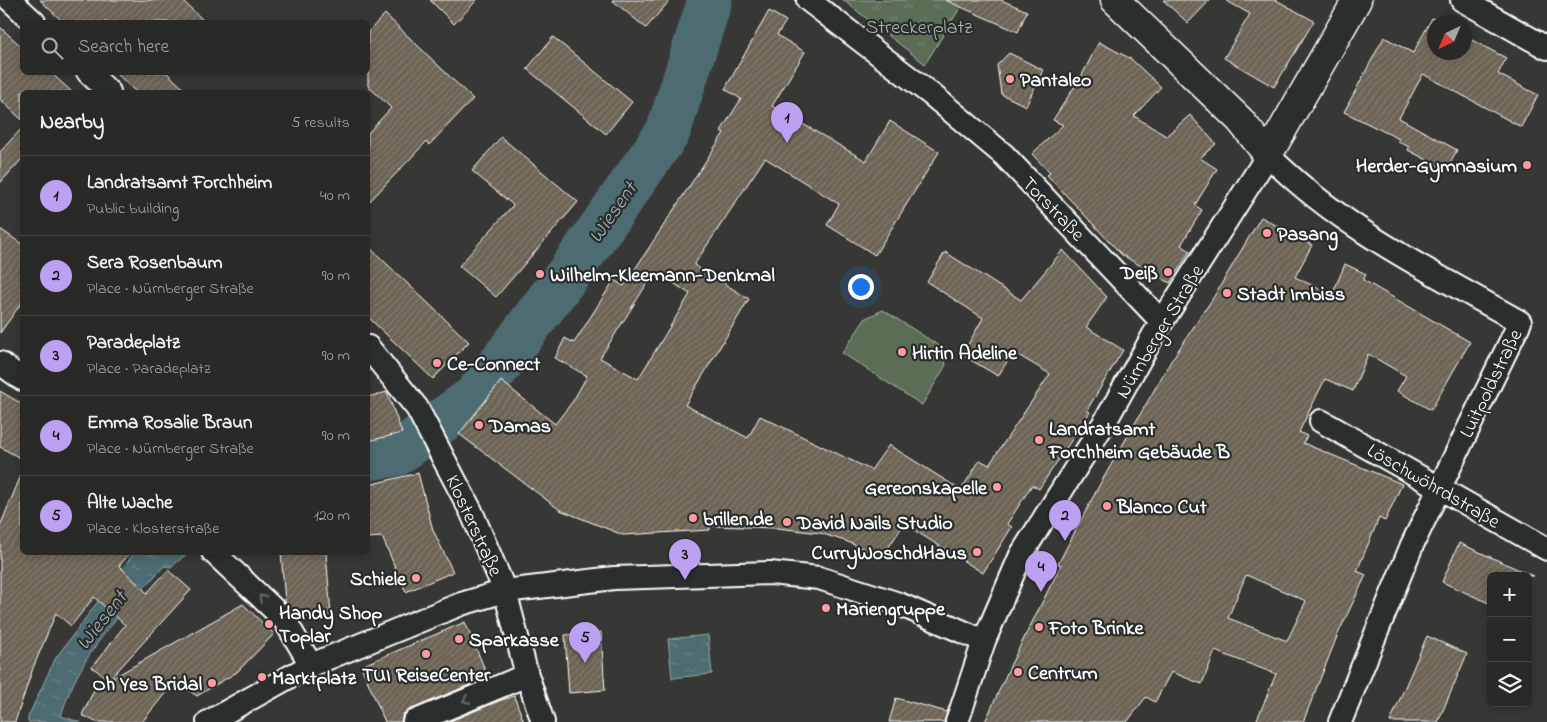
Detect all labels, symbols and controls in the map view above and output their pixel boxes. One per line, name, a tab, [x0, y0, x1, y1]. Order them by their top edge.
park label: Streckerplatz	[865, 14, 973, 43]
north arrow	[1427, 15, 1472, 60]
search box	[20, 20, 370, 75]
icon: search	[38, 34, 66, 62]
text: Search here	[78, 34, 169, 61]
place label: Pantaleo	[1020, 67, 1091, 96]
marker: Pantaleo	[1004, 73, 1016, 85]
pin: 1	[771, 102, 803, 143]
text: Nearby	[40, 108, 104, 138]
text: 5 results	[291, 111, 350, 135]
place label: Herder-Gymnasium	[1356, 153, 1517, 183]
marker: Herder-Gymnasium	[1521, 159, 1533, 171]
text: Landratsamt Forchheim	[87, 170, 272, 197]
street label: Torstraße	[1014, 171, 1091, 249]
water label: Wiesent	[582, 175, 647, 250]
text: 1	[53, 184, 59, 208]
text: 40 m	[320, 184, 350, 208]
text: Public building	[87, 197, 179, 221]
place label: Pasang	[1277, 221, 1338, 251]
marker: Pasang	[1261, 227, 1273, 239]
text: Sera Rosenbaum	[87, 250, 222, 277]
street label: Nürnberger Straße	[1110, 260, 1214, 405]
place label: Deiß	[1119, 260, 1159, 289]
place label: Wilhelm-Kleemann-Denkmal	[550, 262, 775, 291]
text: 2	[52, 264, 60, 288]
text: 90 m	[322, 264, 350, 288]
marker: Deiß	[1162, 266, 1174, 278]
marker: Wilhelm-Kleemann-Denkmal	[534, 268, 546, 280]
your location	[848, 274, 874, 300]
text: Place · Nürnberger Straße	[87, 277, 254, 301]
place label: Stadt Imbiss	[1237, 281, 1345, 310]
marker: Stadt Imbiss	[1221, 287, 1233, 299]
street label: Luitpoldstraße	[1453, 325, 1531, 443]
text: Paradeplatz	[87, 330, 180, 357]
place label: Hirtin Adeline	[912, 340, 1018, 369]
text: 3	[53, 344, 59, 368]
text: 90 m	[322, 344, 350, 368]
marker: Hirtin Adeline	[896, 346, 908, 358]
place label: Ce-Connect	[447, 351, 540, 380]
text: Place · Paradeplatz	[87, 357, 211, 381]
marker: Ce-Connect	[431, 357, 443, 369]
text: Emma Rosalie Braun	[87, 410, 252, 437]
place label: Damas	[488, 413, 551, 442]
place label: Landratsamt Forchheim Gebäude B	[1048, 416, 1230, 468]
marker: Damas	[473, 419, 485, 431]
text: 4	[53, 424, 59, 448]
text: 90 m	[322, 424, 350, 448]
marker: Landratsamt Forchheim Gebäude B	[1033, 434, 1045, 446]
text: Place · Nürnberger Straße	[87, 437, 254, 461]
street label: Löschwöhrdstraße	[1361, 437, 1505, 537]
street label: Klosterstraße	[437, 471, 509, 582]
place label: Gereonskapelle	[865, 475, 988, 504]
marker: Gereonskapelle	[991, 481, 1003, 493]
text: Alte Wache	[87, 490, 173, 517]
place label: Blanco Cut	[1116, 494, 1207, 523]
pin: 2	[1049, 500, 1081, 541]
marker: Blanco Cut	[1101, 500, 1113, 512]
text: 5	[51, 504, 61, 528]
text: 120 m	[314, 504, 350, 528]
place label: brillen.de	[703, 506, 774, 535]
place label: David Nails Studio	[796, 510, 953, 539]
marker: brillen.de	[687, 512, 699, 524]
marker: David Nails Studio	[781, 516, 793, 528]
text: Place · Klosterstraße	[87, 517, 219, 541]
pin: 3	[669, 539, 701, 580]
place label: CurryWoschdHaus	[811, 540, 967, 570]
marker: CurryWoschdHaus	[971, 546, 983, 558]
pin: 4	[1025, 551, 1057, 592]
place label: Schiele	[350, 566, 407, 595]
marker: Schiele	[410, 572, 422, 584]
map controls	[1487, 572, 1532, 707]
button: +	[1487, 572, 1532, 617]
water label: Wiesent	[70, 584, 137, 657]
one-way arrow	[259, 595, 268, 604]
place label: Mariengruppe	[836, 596, 946, 626]
place label: Handy Shop Toplar	[279, 600, 382, 652]
marker: Mariengruppe	[820, 602, 832, 614]
place label: Foto Brinke	[1048, 615, 1145, 644]
button: −	[1487, 617, 1532, 662]
marker: Handy Shop Toplar	[263, 618, 275, 630]
marker: Foto Brinke	[1033, 621, 1045, 633]
pin: 5	[569, 622, 601, 663]
place label: Sparkasse	[469, 627, 560, 656]
marker: Sparkasse	[453, 633, 465, 645]
marker: TUI ReiseCenter	[420, 648, 432, 660]
place label: Centrum	[1028, 660, 1098, 689]
place label: TUI ReiseCenter	[362, 662, 491, 691]
button: layers	[1487, 662, 1532, 707]
place label: Marktplatz	[272, 665, 357, 694]
marker: Centrum	[1012, 666, 1024, 678]
place label: Oh Yes Bridal	[92, 671, 202, 700]
marker: Marktplatz	[256, 671, 268, 683]
marker: Oh Yes Bridal	[206, 677, 218, 689]
one-way arrow	[462, 694, 471, 705]

